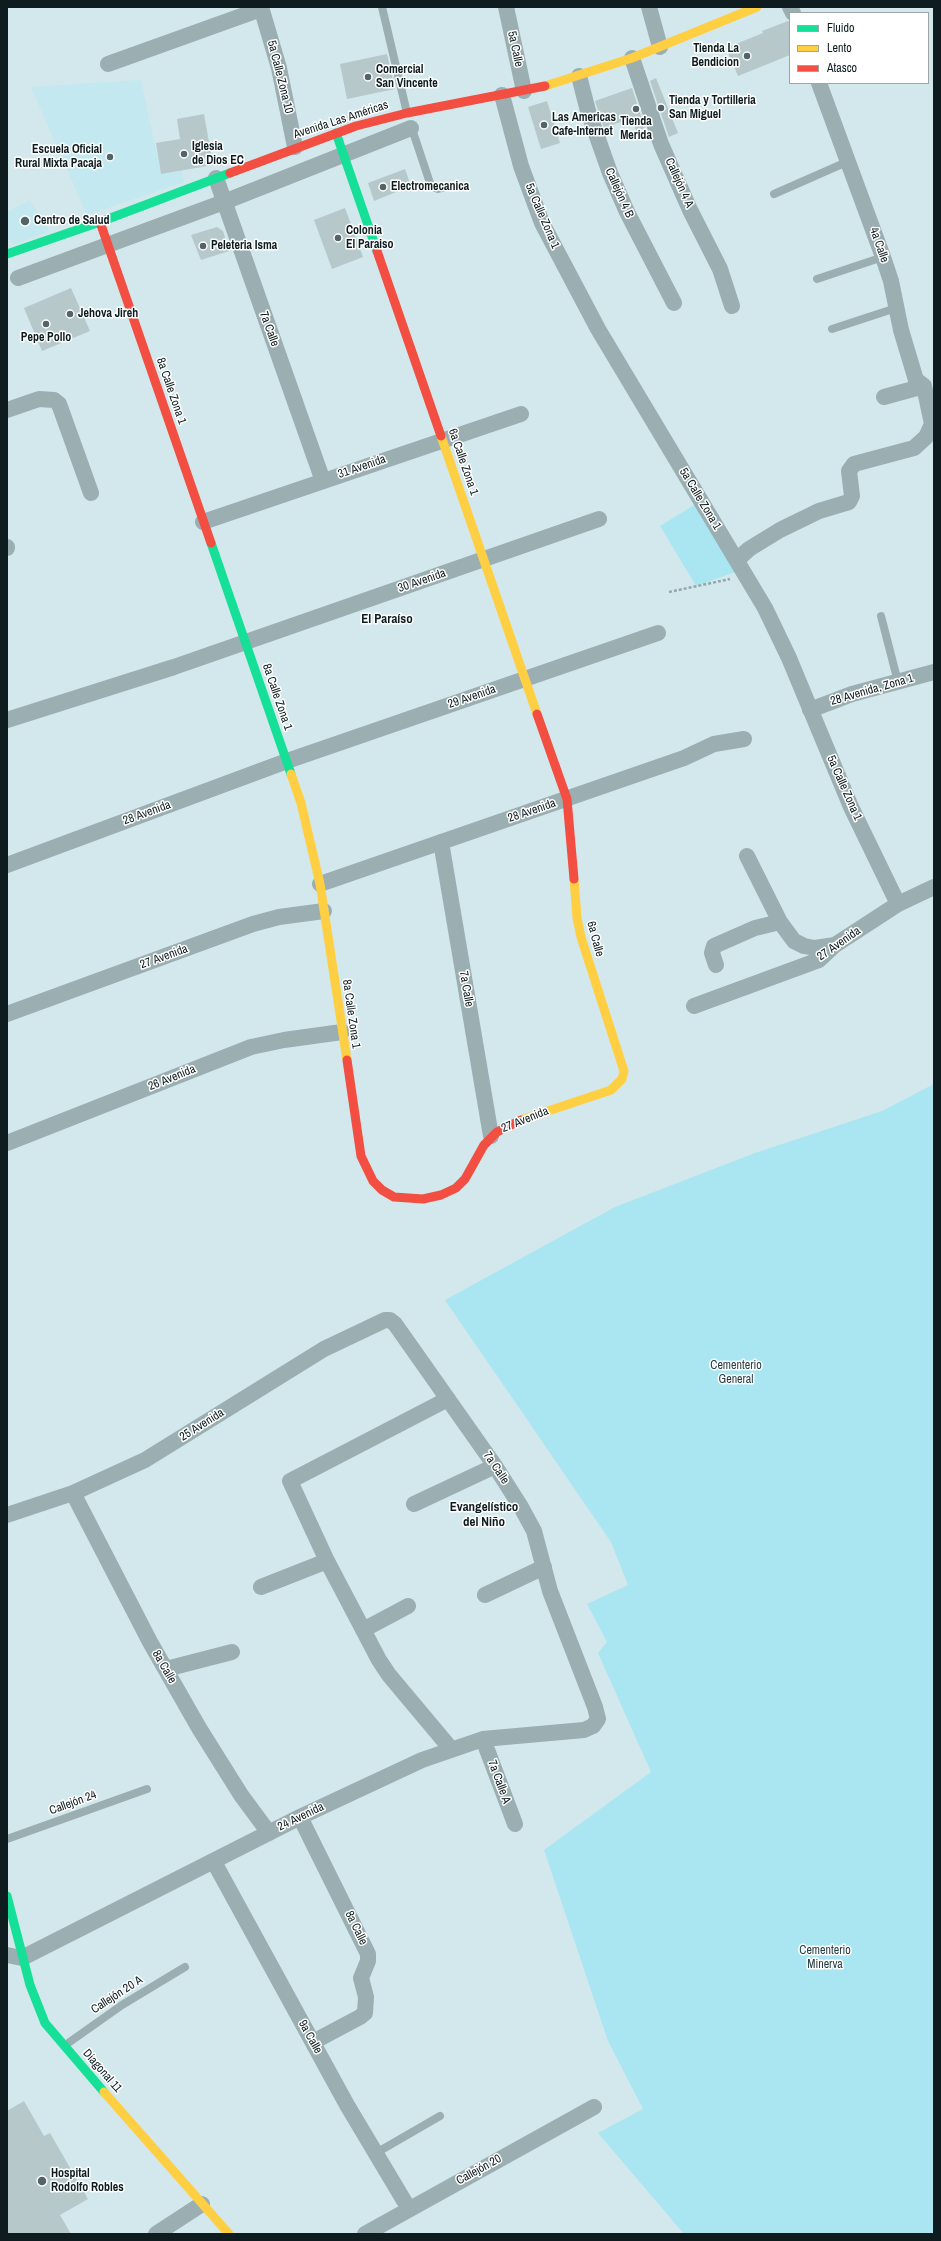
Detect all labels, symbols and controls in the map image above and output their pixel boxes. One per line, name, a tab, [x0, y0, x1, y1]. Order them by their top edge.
legend	[789, 12, 929, 84]
text: Fluido	[827, 20, 854, 36]
street label: 5a Calle	[504, 30, 526, 68]
street label: 5a Calle Zona 10	[264, 39, 296, 115]
text: Lento	[827, 40, 852, 56]
place label: Tienda La Bendicion	[691, 42, 739, 70]
marker: Tienda La Bendicion	[742, 51, 752, 61]
text: Atasco	[827, 60, 857, 76]
place label: Comercial San Vincente	[376, 63, 438, 91]
marker: Comercial San Vincente	[363, 72, 373, 82]
place label: Tienda y Tortilleria San Miguel	[669, 94, 756, 122]
street label: Avenida Las Américas	[292, 98, 390, 142]
marker: Tienda y Tortilleria San Miguel	[656, 103, 666, 113]
marker: Tienda Merida	[631, 104, 641, 114]
place label: Las Americas Cafe-Internet	[552, 111, 616, 139]
place label: Tienda Merida	[620, 115, 652, 143]
marker: Las Americas Cafe-Internet	[539, 120, 549, 130]
place label: Iglesia de Dios EC	[192, 140, 244, 168]
place label: Escuela Oficial Rural Mixta Pacaja	[15, 143, 102, 171]
marker: Iglesia de Dios EC	[179, 149, 189, 159]
marker: Escuela Oficial Rural Mixta Pacaja	[105, 152, 115, 162]
street label: Callejón 4 A	[662, 156, 696, 210]
street label: Callejón 4 B	[602, 166, 636, 220]
place label: Electromecanica	[391, 180, 469, 194]
street label: 5a Calle Zona 1	[522, 181, 562, 251]
marker: Electromecanica	[378, 182, 388, 192]
place label: Centro de Salud	[34, 214, 109, 228]
marker: Centro de Salud	[19, 215, 31, 227]
place label: Colonia El Paraiso	[346, 224, 394, 252]
street label: 4a Calle	[866, 226, 892, 264]
marker: Colonia El Paraiso	[333, 233, 343, 243]
place label: Peleteria Isma	[211, 239, 277, 253]
marker: Peleteria Isma	[198, 241, 208, 251]
place label: Jehova Jireh	[78, 307, 138, 321]
marker: Jehova Jireh	[65, 309, 75, 319]
street label: 7a Calle	[256, 310, 282, 348]
marker: Pepe Pollo	[41, 319, 51, 329]
place label: Pepe Pollo	[21, 331, 71, 345]
street label: 8a Calle Zona 1	[153, 356, 189, 426]
street label: 6a Calle Zona 1	[445, 427, 481, 497]
street label: 31 Avenida	[336, 452, 388, 482]
street label: 5a Calle Zona 1	[676, 466, 724, 532]
street label: 30 Avenida	[396, 566, 448, 596]
district label: El Paraíso	[361, 612, 413, 628]
street label: 8a Calle Zona 1	[259, 662, 295, 732]
street label: 28 Avenida, Zona 1	[829, 671, 915, 709]
street label: 29 Avenida	[446, 682, 498, 712]
street label: 5a Calle Zona 1	[823, 753, 865, 823]
street label: 28 Avenida	[506, 796, 558, 826]
street label: 28 Avenida	[121, 798, 173, 828]
street label: 6a Calle	[583, 920, 607, 958]
street label: 27 Avenida	[815, 924, 863, 964]
street label: 27 Avenida	[138, 942, 190, 972]
street label: 7a Calle	[456, 970, 476, 1008]
street label: 8a Calle Zona 1	[339, 979, 363, 1049]
street label: 26 Avenida	[146, 1062, 198, 1094]
street label: 27 Avenida	[499, 1104, 551, 1136]
park label: Cementerio General	[710, 1359, 762, 1387]
street label: 25 Avenida	[177, 1406, 227, 1444]
street label: 7a Calle	[480, 1449, 512, 1487]
district label: Evangelístico del Niño	[450, 1500, 518, 1531]
street label: 8a Calle	[149, 1648, 179, 1686]
street label: 7a Calle A	[484, 1758, 514, 1806]
street label: Callejón 24	[47, 1788, 99, 1818]
street label: 24 Avenida	[276, 1800, 326, 1834]
street label: 8a Calle	[342, 1909, 370, 1947]
park label: Cementerio Minerva	[799, 1944, 851, 1972]
street label: Callejón 20 A	[89, 1973, 145, 2017]
street label: 9a Calle	[295, 2018, 325, 2056]
street label: Diagonal 11	[79, 2047, 125, 2095]
street label: Callejón 20	[454, 2152, 504, 2188]
place label: Hospital Rodolfo Robles	[51, 2167, 124, 2195]
marker: Hospital Rodolfo Robles	[36, 2175, 48, 2187]

